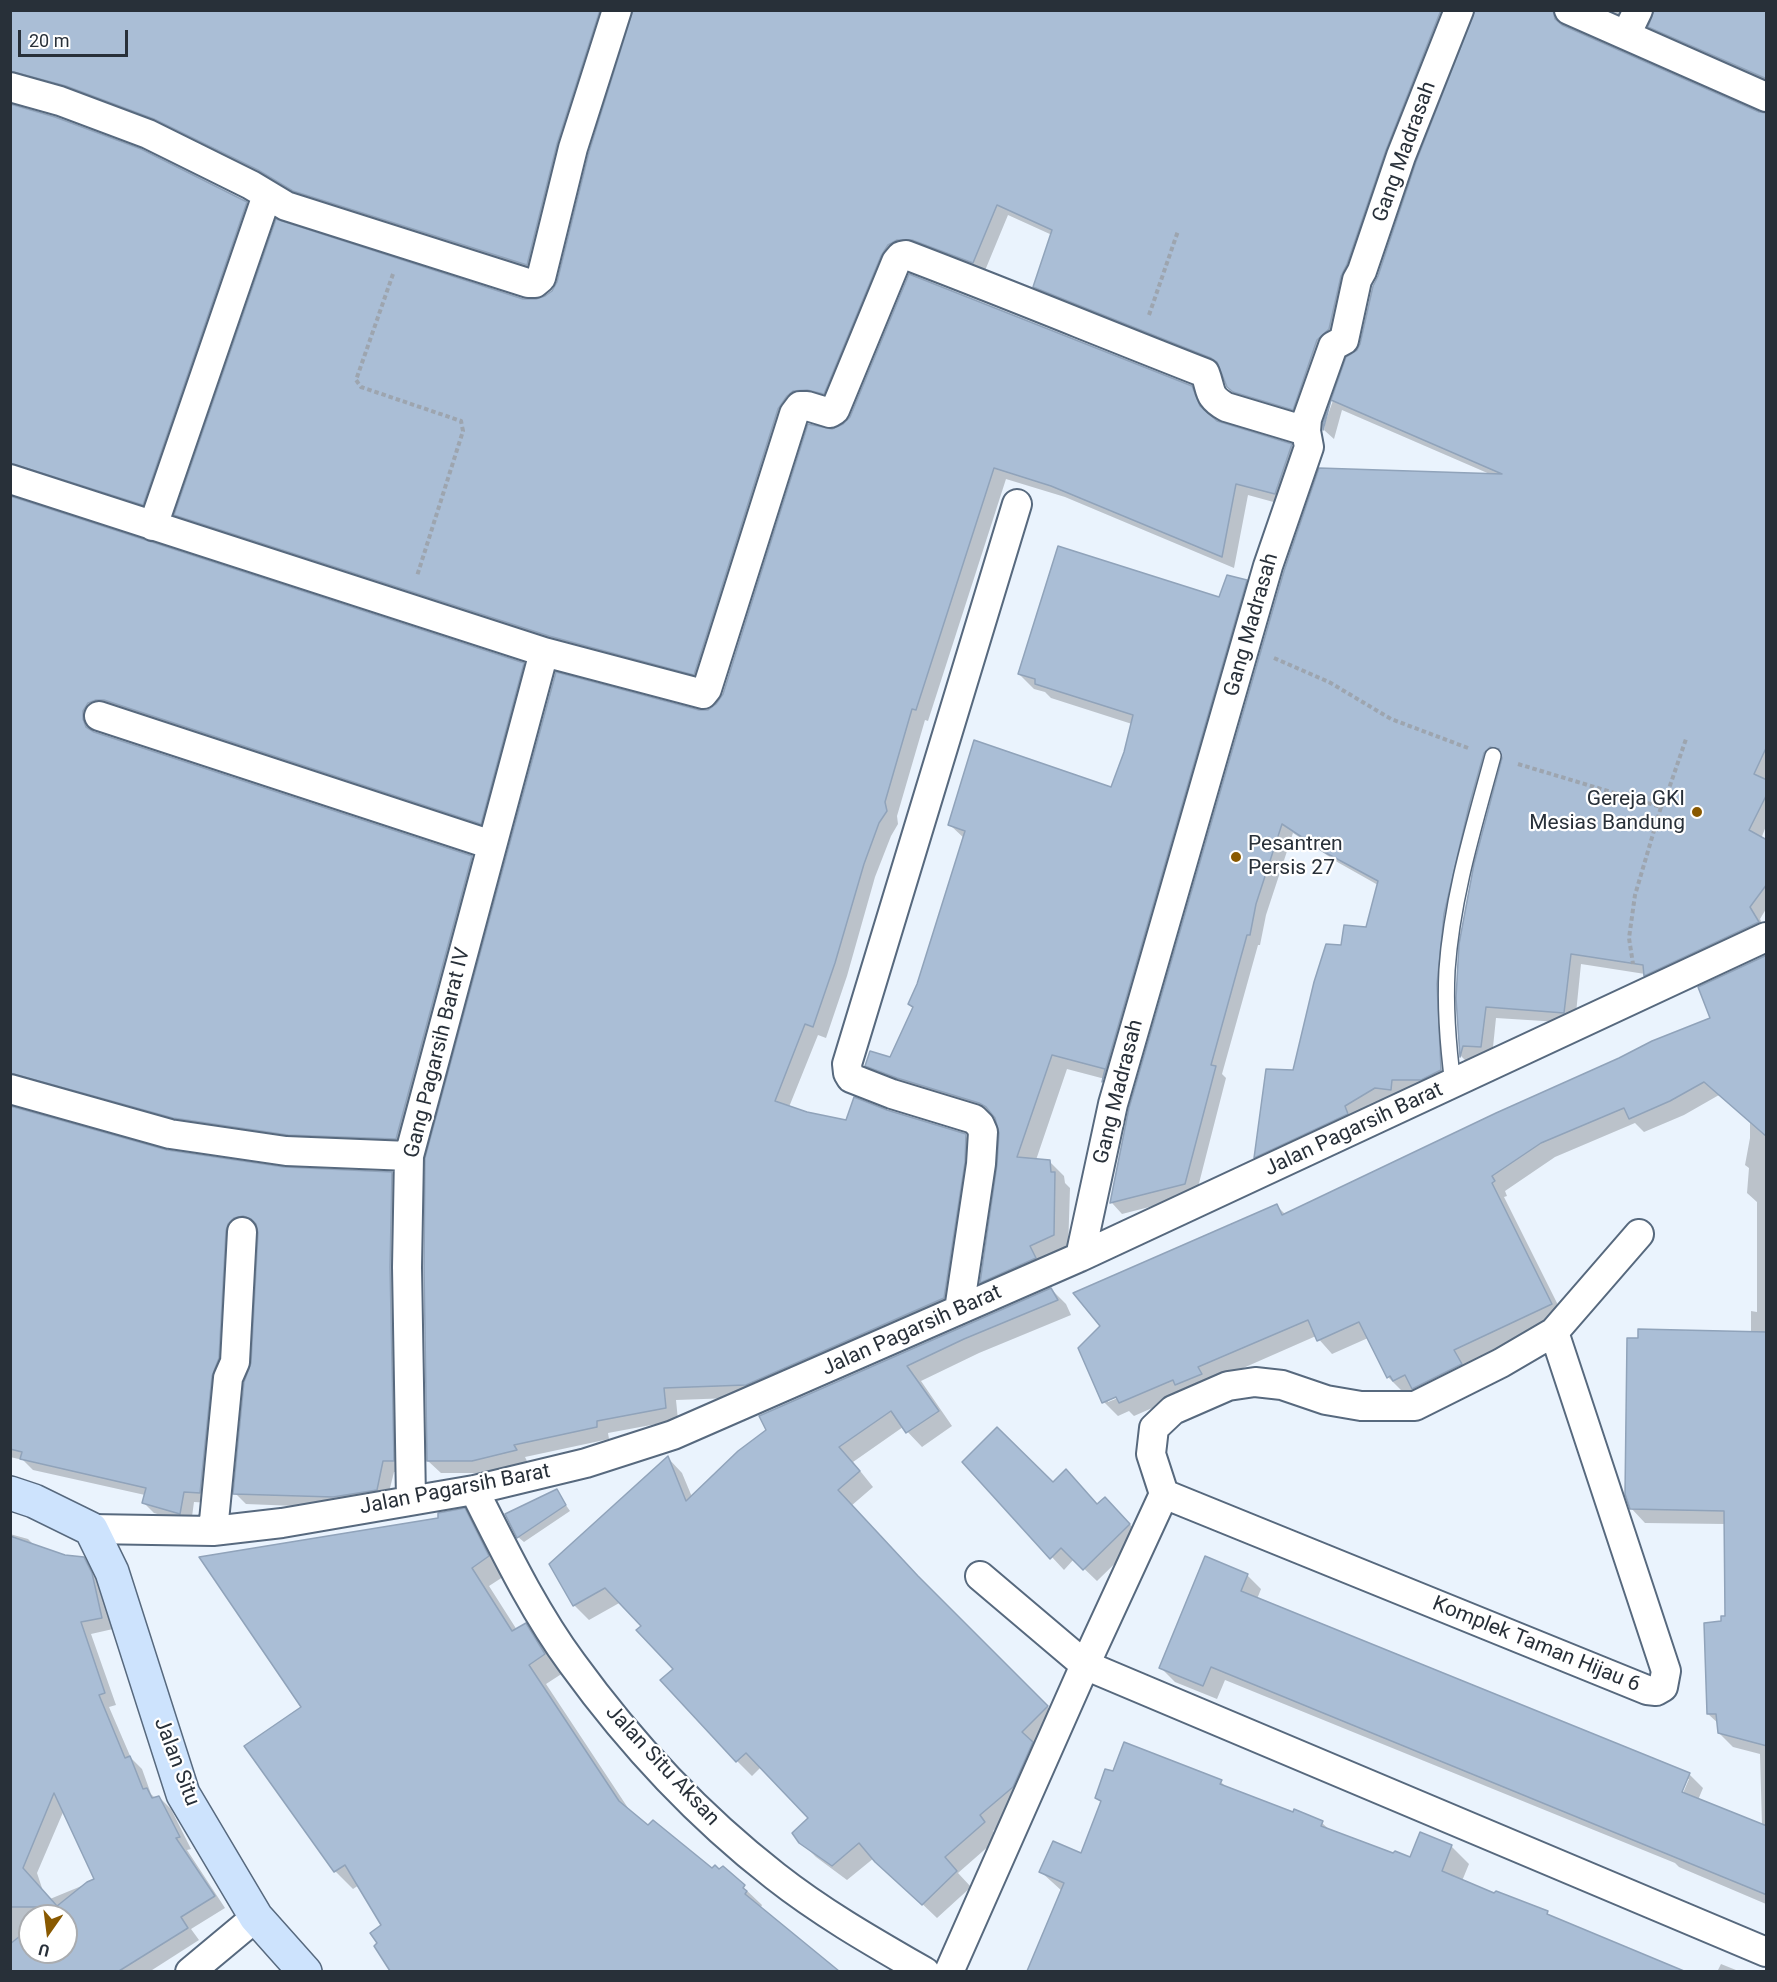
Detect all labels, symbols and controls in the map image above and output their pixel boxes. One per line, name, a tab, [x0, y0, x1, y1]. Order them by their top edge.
scale bar	[21, 18, 130, 56]
text: 20 m	[29, 30, 69, 51]
street label: Gang Madrasah	[1368, 78, 1442, 226]
street label: Gang Madrasah	[1220, 550, 1284, 700]
place label: Gereja GKI Mesias Bandung	[1529, 787, 1685, 837]
marker: Gereja GKI Mesias Bandung	[1690, 805, 1704, 819]
place label: Pesantren Persis 27	[1248, 832, 1343, 882]
marker: Pesantren Persis 27	[1229, 850, 1243, 864]
street label: Gang Pagarsih Barat IV	[400, 945, 476, 1161]
street label: Gang Madrasah	[1089, 1017, 1149, 1167]
street label: Jalan Pagarsih Barat	[1261, 1078, 1447, 1182]
street label: Jalan Pagarsih Barat	[819, 1280, 1005, 1382]
street label: Jalan Pagarsih Barat	[358, 1459, 552, 1521]
street label: Komplek Taman Hijau 6	[1428, 1592, 1644, 1698]
street label: Jalan Situ Aksan	[600, 1700, 724, 1832]
street label: Jalan Situ	[148, 1714, 204, 1810]
north arrow	[18, 1904, 78, 1964]
text: U	[37, 1940, 51, 1961]

